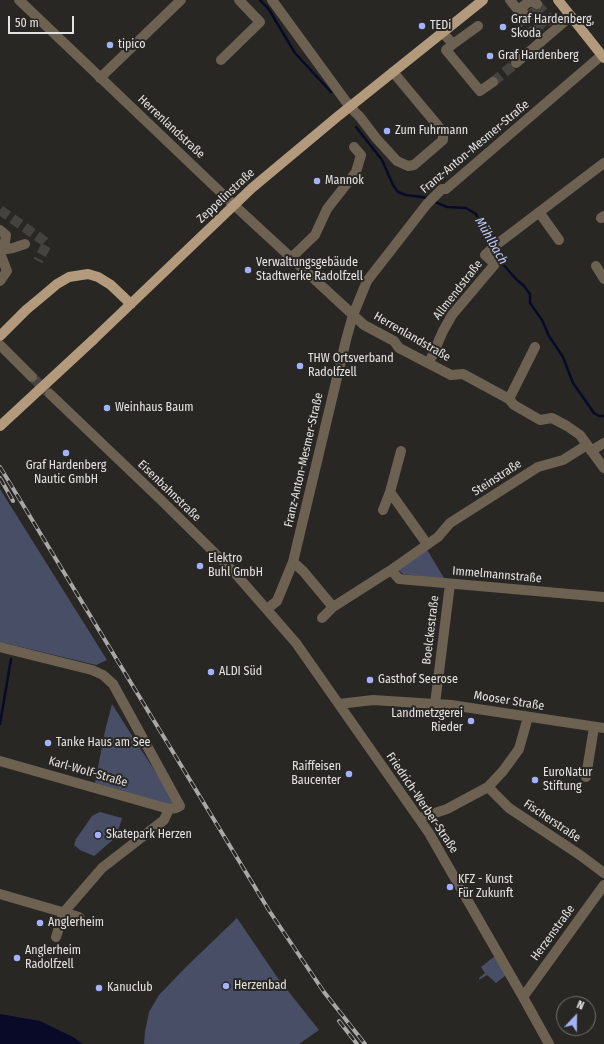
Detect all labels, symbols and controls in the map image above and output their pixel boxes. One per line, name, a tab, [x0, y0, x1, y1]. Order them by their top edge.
scale bar	[10, 8, 76, 34]
place label: Graf Hardenberg, Skoda	[511, 13, 594, 41]
text: 50 m	[15, 16, 39, 30]
place label: TEDi	[430, 19, 451, 33]
marker: TEDi	[417, 21, 427, 31]
marker: Graf Hardenberg, Skoda	[498, 22, 508, 32]
place label: tipico	[118, 38, 146, 52]
marker: tipico	[105, 40, 115, 50]
place label: Graf Hardenberg	[498, 49, 579, 63]
marker: Graf Hardenberg	[485, 51, 495, 61]
street label: Herrenlandstraße	[135, 92, 207, 162]
street label: Franz-Anton-Mesmer-Straße	[418, 97, 532, 197]
place label: Zum Fuhrmann	[395, 124, 468, 138]
marker: Zum Fuhrmann	[382, 126, 392, 136]
street label: Zeppelinstraße	[194, 166, 258, 226]
place label: Mannok	[325, 174, 364, 188]
marker: Mannok	[312, 176, 322, 186]
water label: Mühlbach	[471, 215, 511, 267]
place label: Verwaltungsgebäude Stadtwerke Radolfzell	[256, 256, 363, 284]
street label: Allmendstraße	[430, 257, 486, 323]
marker: Verwaltungsgebäude Stadtwerke Radolfzell	[243, 265, 253, 275]
street label: Herrenlandstraße	[371, 309, 453, 365]
place label: THW Ortsverband Radolfzell	[308, 352, 394, 380]
marker: THW Ortsverband Radolfzell	[295, 361, 305, 371]
street label: Franz-Anton-Mesmer-Straße	[282, 391, 326, 529]
place label: Weinhaus Baum	[115, 401, 194, 415]
marker: Weinhaus Baum	[102, 403, 112, 413]
marker: Graf Hardenberg Nautic GmbH	[61, 448, 71, 458]
street label: Eisenbahnstraße	[135, 457, 203, 525]
street label: Steinstraße	[470, 457, 524, 499]
place label: Graf Hardenberg Nautic GmbH	[26, 459, 106, 487]
place label: Elektro Buhl GmbH	[208, 552, 263, 580]
marker: Elektro Buhl GmbH	[195, 561, 205, 571]
street label: Immelmannstraße	[452, 564, 542, 586]
street label: Boelckestraße	[420, 595, 442, 665]
place label: ALDI Süd	[219, 665, 262, 679]
marker: ALDI Süd	[206, 667, 216, 677]
place label: Gasthof Seerose	[378, 673, 458, 687]
marker: Gasthof Seerose	[365, 675, 375, 685]
street label: Mooser Straße	[473, 688, 545, 714]
place label: Landmetzgerei Rieder	[391, 707, 463, 735]
marker: Landmetzgerei Rieder	[466, 716, 476, 726]
place label: Tanke Haus am See	[56, 736, 150, 750]
marker: Tanke Haus am See	[43, 738, 53, 748]
street label: Friedrich-Werber-Straße	[383, 750, 461, 856]
street label: Karl-Wolf-Straße	[47, 754, 129, 790]
place label: Raiffeisen Baucenter	[291, 760, 341, 788]
place label: EuroNatur Stiftung	[543, 766, 592, 794]
marker: Raiffeisen Baucenter	[344, 769, 354, 779]
marker: EuroNatur Stiftung	[530, 775, 540, 785]
street label: Fischerstraße	[521, 797, 583, 845]
place label: Skatepark Herzen	[106, 828, 192, 842]
marker: Skatepark Herzen	[93, 830, 103, 840]
place label: KFZ - Kunst Für Zukunft	[458, 873, 513, 901]
marker: KFZ - Kunst Für Zukunft	[445, 882, 455, 892]
street label: Herzenstraße	[528, 902, 578, 964]
place label: Anglerheim	[48, 916, 104, 930]
marker: Anglerheim	[35, 918, 45, 928]
place label: Anglerheim Radolfzell	[25, 944, 81, 972]
marker: Anglerheim Radolfzell	[12, 953, 22, 963]
place label: Herzenbad	[234, 979, 287, 993]
place label: Kanuclub	[107, 981, 153, 995]
marker: Herzenbad	[221, 981, 231, 991]
marker: Kanuclub	[94, 983, 104, 993]
north arrow	[556, 996, 596, 1036]
text: N	[575, 998, 586, 1013]

